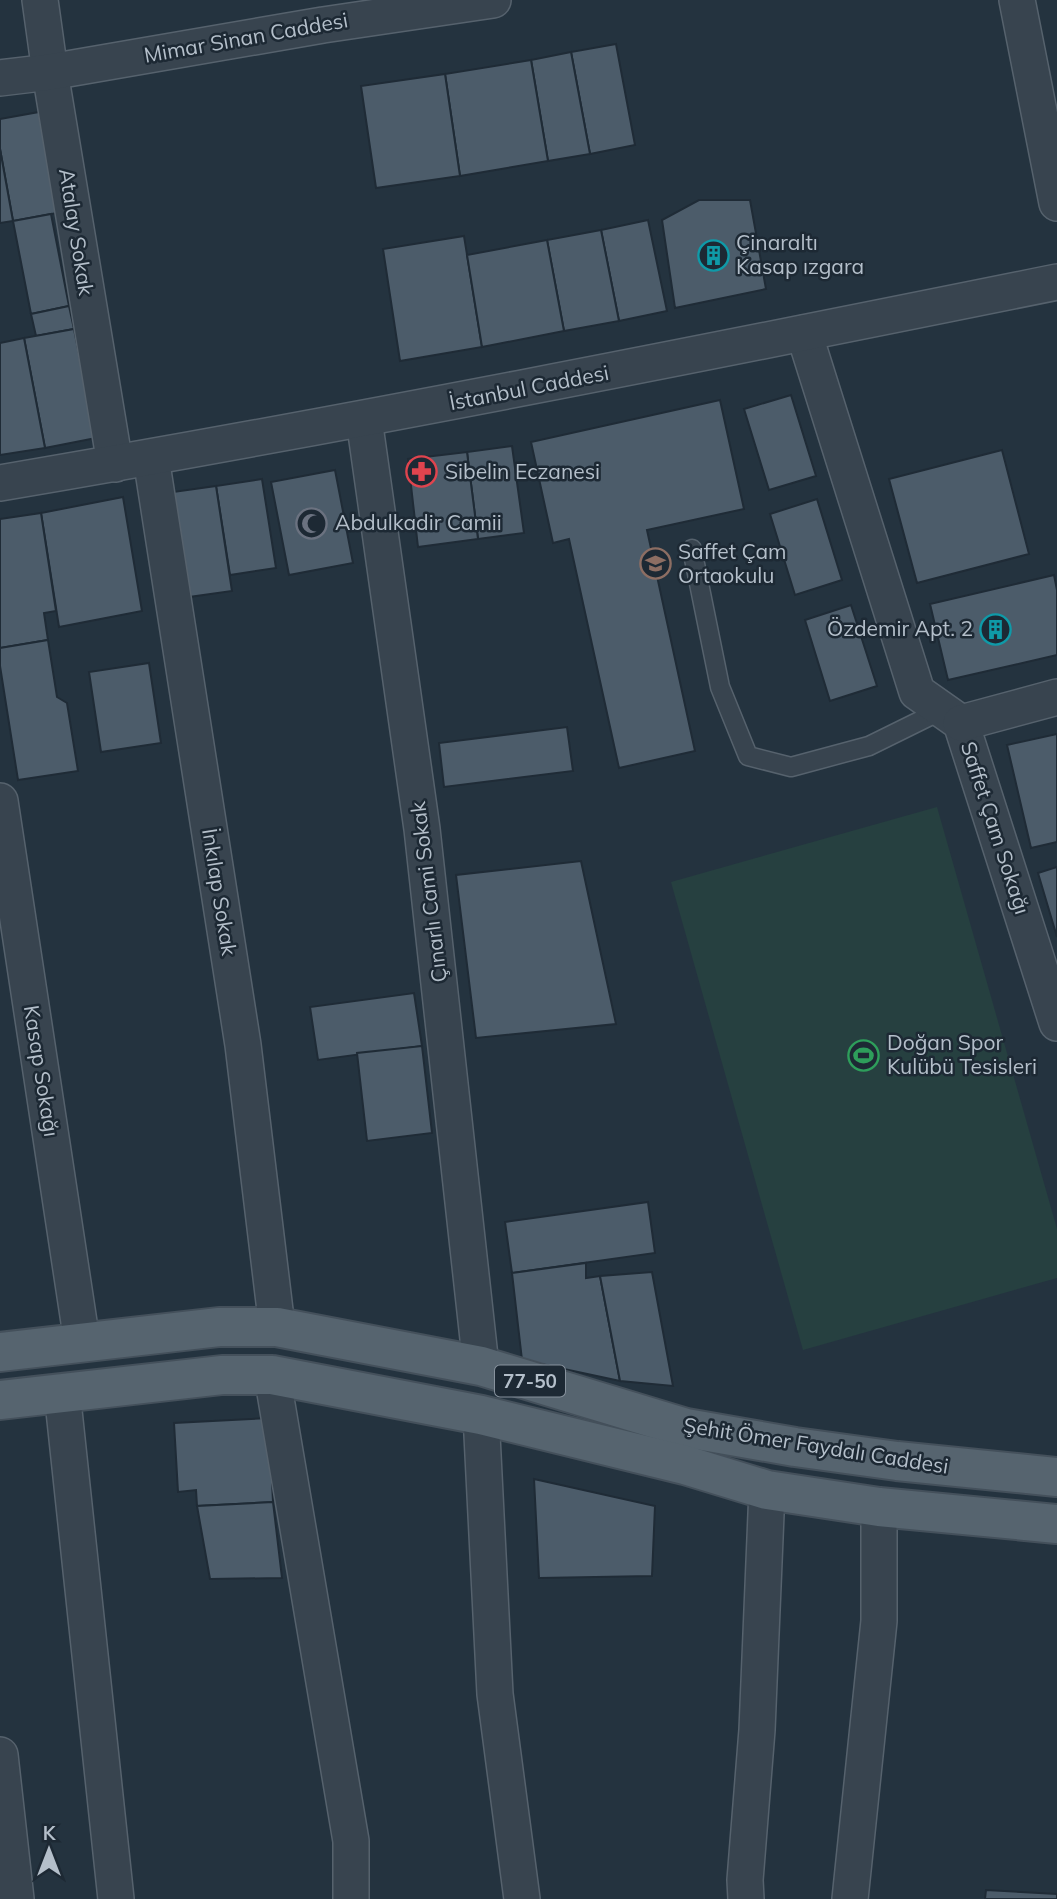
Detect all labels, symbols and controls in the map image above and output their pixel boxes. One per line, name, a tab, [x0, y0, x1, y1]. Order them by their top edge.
street label: Mimar Sinan Caddesi	[142, 6, 350, 68]
street label: Atalay Sokak	[54, 166, 100, 297]
place label: Çinaraltı Kasap ızgara	[736, 229, 864, 279]
building icon: Çinaraltı Kasap ızgara	[696, 238, 730, 272]
street label: İstanbul Caddesi	[447, 359, 611, 415]
pharmacy icon: Sibelin Eczanesi	[405, 455, 439, 489]
place label: Sibelin Eczanesi	[445, 458, 600, 484]
mosque icon: Abdulkadir Camii	[295, 506, 329, 540]
place label: Abdulkadir Camii	[335, 509, 502, 535]
place label: Saffet Çam Ortaokulu	[678, 538, 787, 588]
school or university icon: Saffet Çam Ortaokulu	[638, 547, 672, 581]
building icon: Özdemir Apt. 2	[979, 612, 1013, 646]
place label: Özdemir Apt. 2	[827, 615, 973, 641]
street label: Saffet Çam Sokağı	[956, 738, 1036, 917]
street label: Çınarlı Cami Sokak	[404, 800, 452, 984]
street label: İnkılap Sokak	[197, 826, 243, 957]
street label: Kasap Sokağı	[19, 1003, 65, 1139]
place label: Doğan Spor Kulübü Tesisleri	[887, 1029, 1037, 1079]
sports icon: Doğan Spor Kulübü Tesisleri	[847, 1038, 881, 1072]
road number: 77-50	[495, 1366, 565, 1396]
street label: Şehit Ömer Faydalı Caddesi	[682, 1411, 951, 1479]
north arrow	[14, 1815, 84, 1885]
text: K	[43, 1821, 57, 1845]

